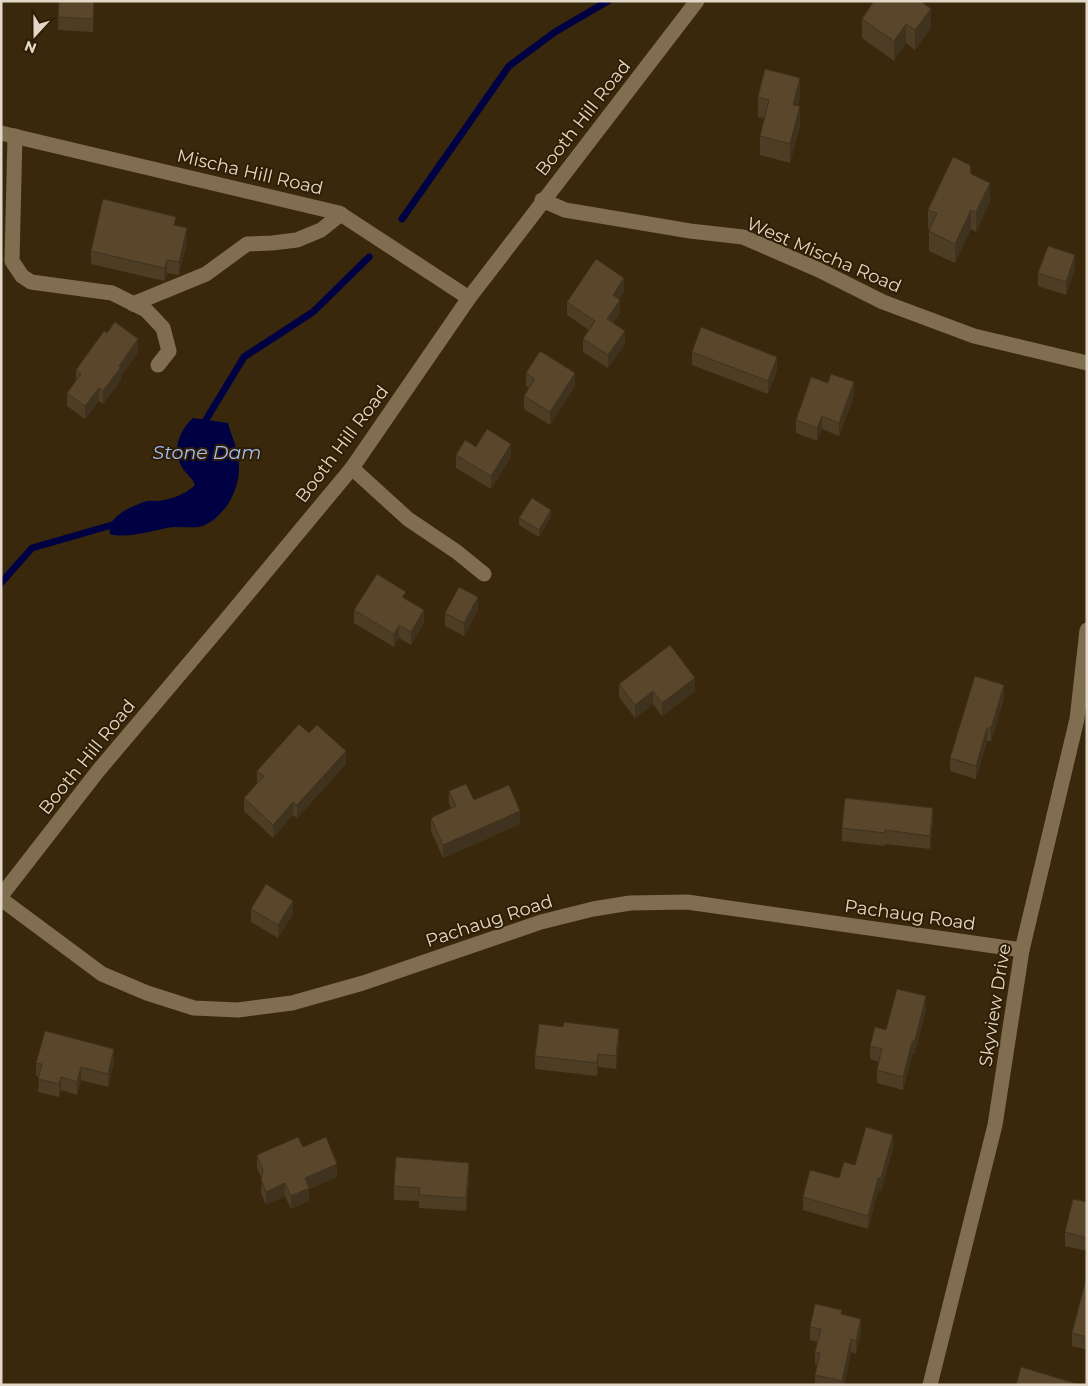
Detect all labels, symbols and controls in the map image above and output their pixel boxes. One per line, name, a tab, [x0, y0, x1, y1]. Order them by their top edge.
north arrow	[10, 10, 60, 60]
text: N	[22, 37, 39, 58]
street label: Booth Hill Road	[531, 56, 635, 180]
street label: Mischa Hill Road	[175, 144, 325, 200]
street label: West Mischa Road	[743, 212, 905, 298]
street label: Booth Hill Road	[291, 381, 393, 507]
water label: Stone Dam	[152, 441, 262, 464]
street label: Booth Hill Road	[34, 695, 140, 819]
street label: Pachaug Road	[423, 890, 555, 952]
street label: Pachaug Road	[843, 895, 977, 935]
street label: Skyview Drive	[974, 942, 1016, 1068]

